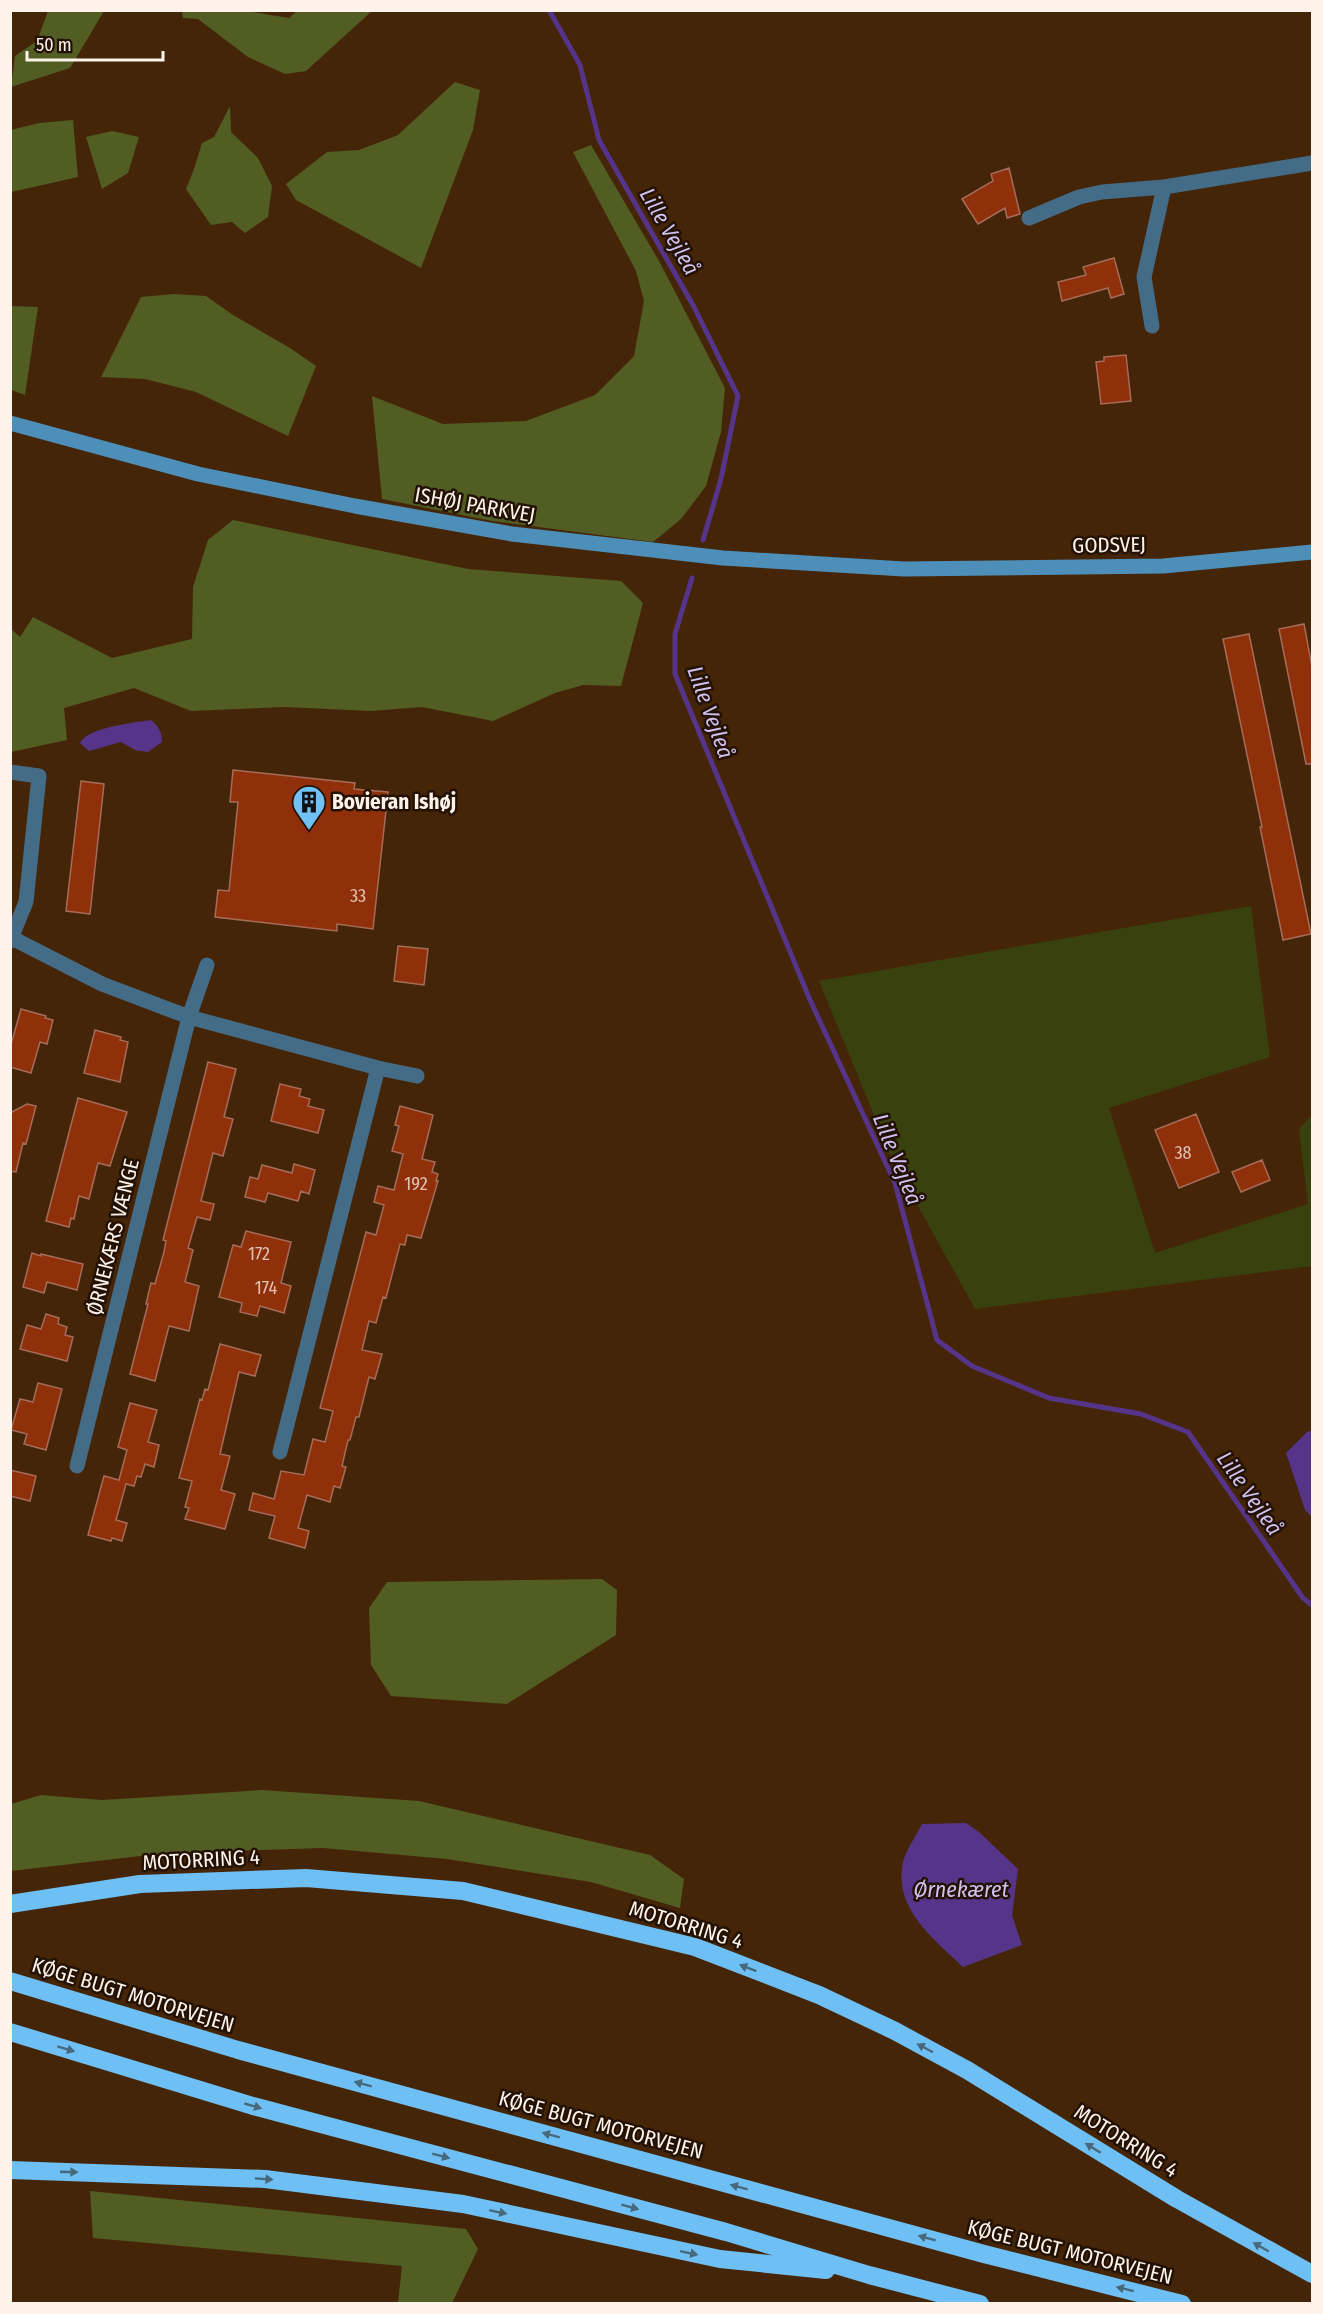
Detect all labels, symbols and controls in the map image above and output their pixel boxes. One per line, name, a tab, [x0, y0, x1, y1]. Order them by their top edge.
scale bar	[27, 24, 164, 62]
text: 50 m	[36, 34, 72, 56]
water label: Lille Vejleå	[634, 183, 705, 280]
street label: ISHØJ PARKVEJ	[413, 482, 537, 528]
street label: GODSVEJ	[1072, 531, 1146, 559]
water label: Lille Vejleå	[681, 662, 740, 762]
building icon: Bovieran Ishøj	[291, 784, 327, 831]
place label: Bovieran Ishøj	[332, 789, 456, 815]
house number: 33	[350, 885, 366, 907]
water label: Lille Vejleå	[867, 1110, 928, 1209]
house number: 38	[1174, 1142, 1192, 1164]
street label: ØRNEKÆRS VÆNGE	[81, 1156, 145, 1318]
house number: 192	[404, 1173, 428, 1195]
house number: 172	[248, 1243, 270, 1265]
house number: 174	[255, 1277, 277, 1299]
water label: Lille Vejleå	[1211, 1446, 1288, 1540]
street label: MOTORRING 4	[142, 1844, 260, 1876]
water label: Ørnekæret	[913, 1876, 1009, 1903]
street label: MOTORRING 4	[626, 1895, 746, 1955]
street label: KØGE BUGT MOTORVEJEN	[29, 1952, 237, 2038]
one-way arrow	[739, 1962, 757, 1972]
one-way arrow	[917, 2043, 934, 2053]
one-way arrow	[57, 2045, 75, 2054]
one-way arrow	[354, 2079, 372, 2088]
street label: KØGE BUGT MOTORVEJEN	[496, 2085, 706, 2165]
street label: MOTORRING 4	[1069, 2099, 1183, 2183]
one-way arrow	[244, 2102, 262, 2111]
one-way arrow	[542, 2130, 560, 2139]
one-way arrow	[1085, 2142, 1101, 2153]
one-way arrow	[432, 2152, 450, 2162]
one-way arrow	[59, 2167, 78, 2176]
one-way arrow	[254, 2175, 273, 2184]
one-way arrow	[730, 2181, 748, 2191]
one-way arrow	[620, 2202, 639, 2212]
one-way arrow	[489, 2208, 508, 2217]
street label: KØGE BUGT MOTORVEJEN	[965, 2214, 1175, 2290]
one-way arrow	[918, 2233, 936, 2242]
one-way arrow	[1252, 2242, 1269, 2252]
one-way arrow	[680, 2249, 699, 2258]
one-way arrow	[1116, 2284, 1135, 2294]

